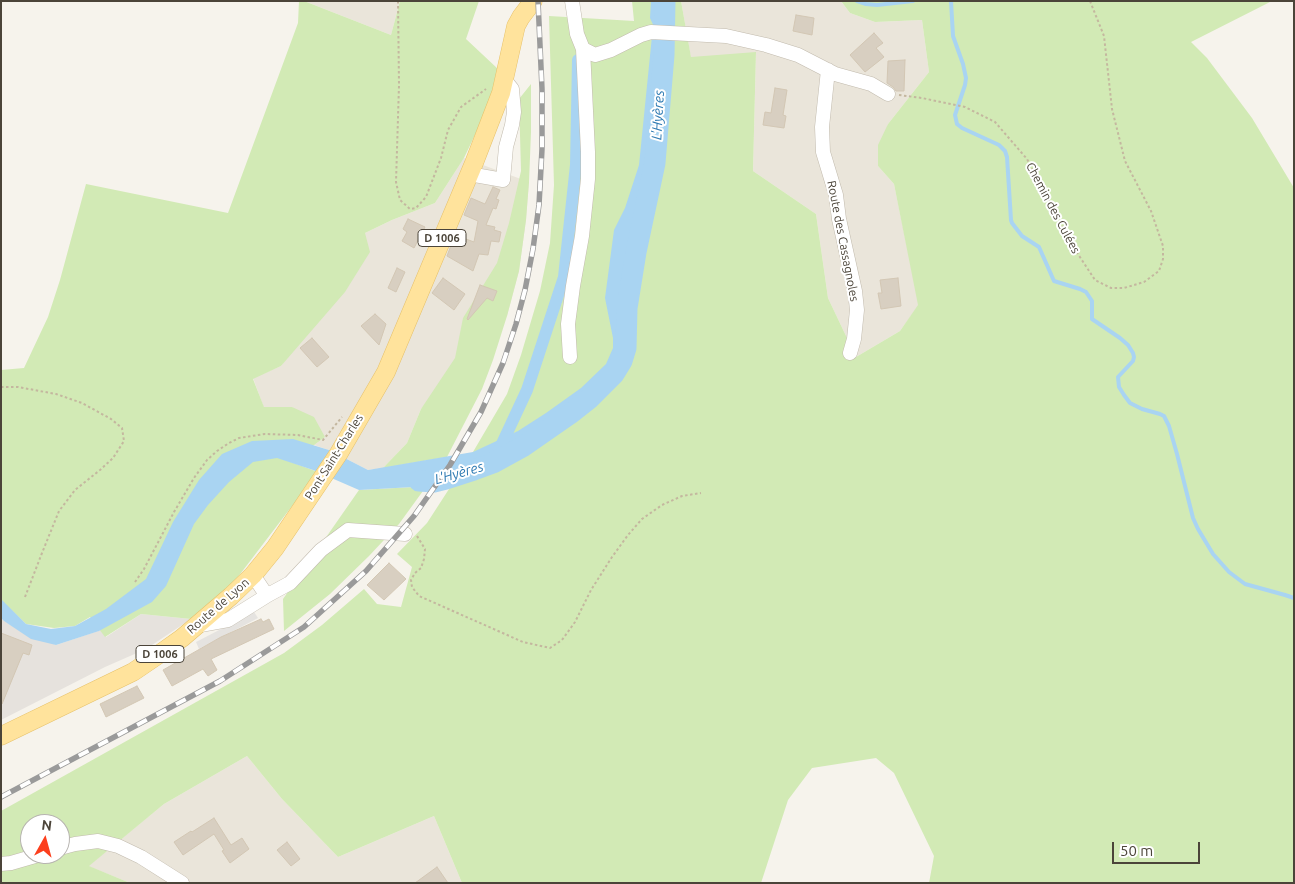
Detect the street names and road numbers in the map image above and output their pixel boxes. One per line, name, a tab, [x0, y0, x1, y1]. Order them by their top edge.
street label: Chemin des Culées	[1023, 160, 1083, 256]
street label: Route des Cassagnoles	[824, 179, 862, 303]
road number: D 1006	[418, 230, 466, 247]
street label: Pont Saint-Charles	[302, 411, 366, 503]
street label: Route de Lyon	[184, 575, 252, 637]
road number: D 1006	[136, 646, 184, 662]

